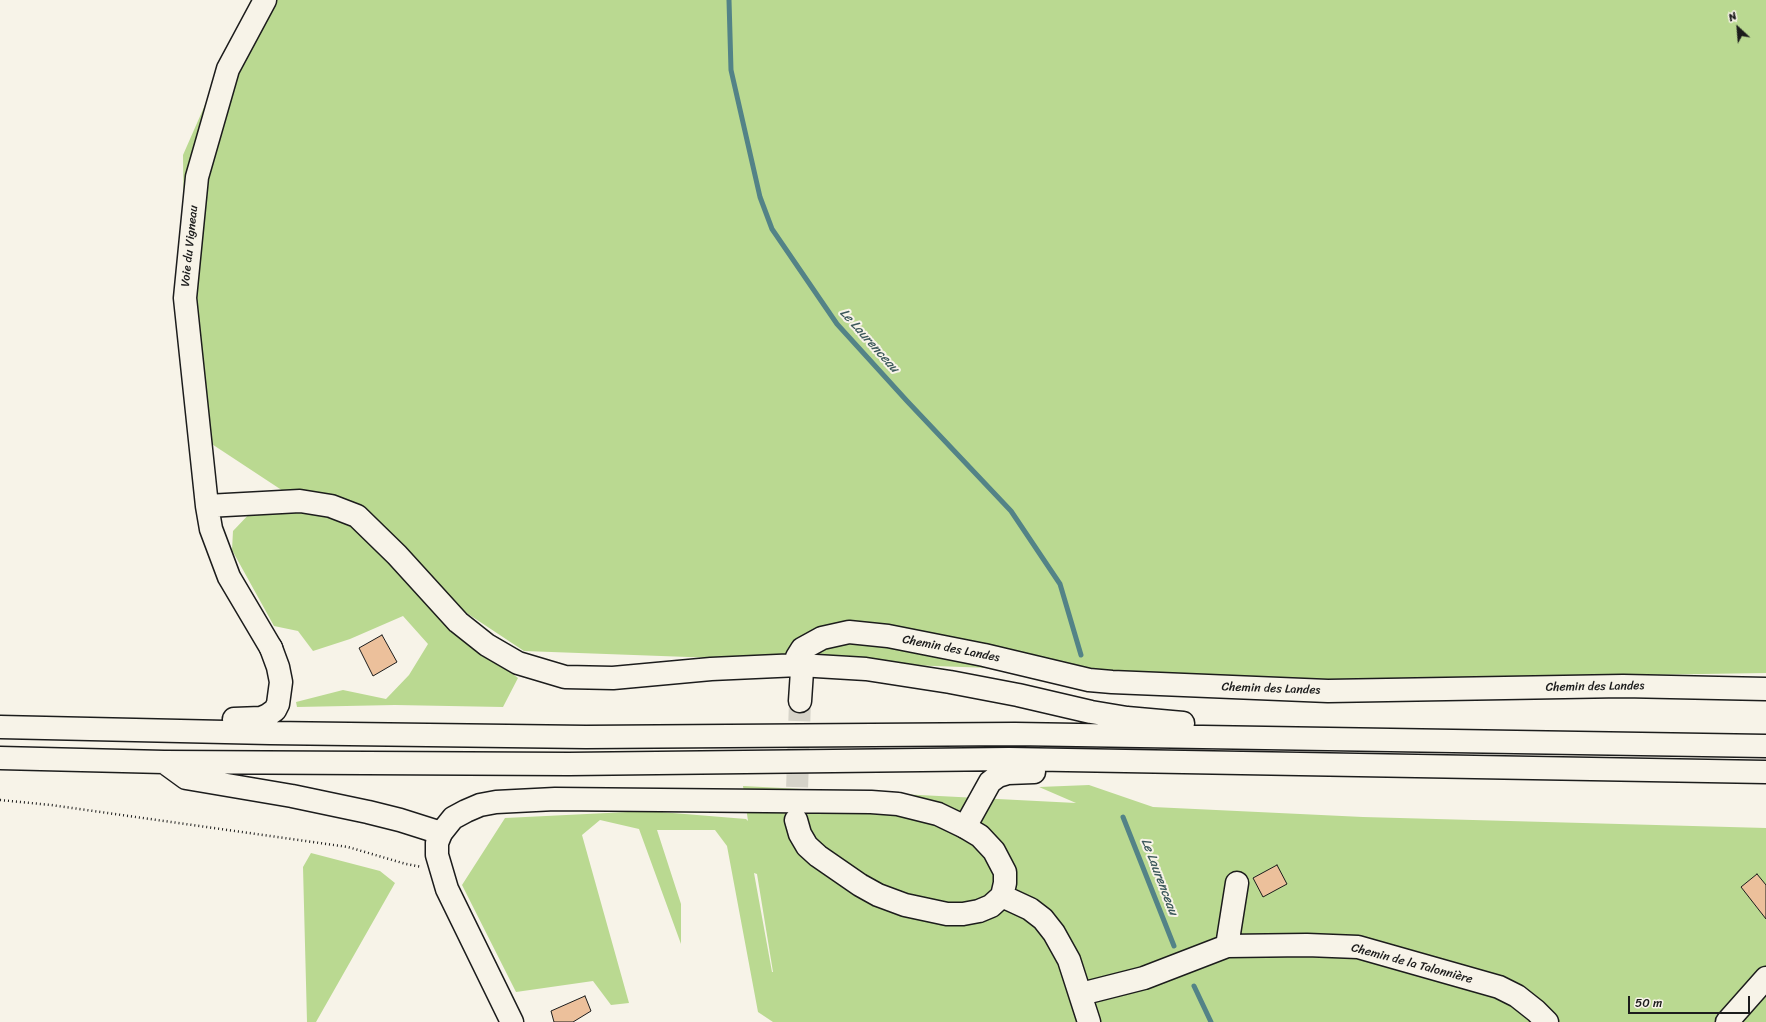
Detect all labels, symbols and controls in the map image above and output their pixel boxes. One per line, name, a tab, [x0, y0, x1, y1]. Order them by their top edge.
text: N	[1725, 7, 1740, 27]
north arrow	[1718, 8, 1758, 48]
street label: Voie du Vigneau	[179, 205, 201, 287]
water label: Le Laurenceau	[836, 306, 902, 376]
street label: Chemin des Landes	[901, 633, 1001, 665]
street label: Chemin des Landes	[1546, 679, 1644, 695]
street label: Chemin des Landes	[1221, 680, 1321, 698]
water label: Le Laurenceau	[1137, 836, 1181, 918]
street label: Chemin de la Talonnière	[1350, 941, 1474, 987]
scale bar	[1630, 988, 1752, 1014]
text: 50 m	[1635, 992, 1662, 1014]

